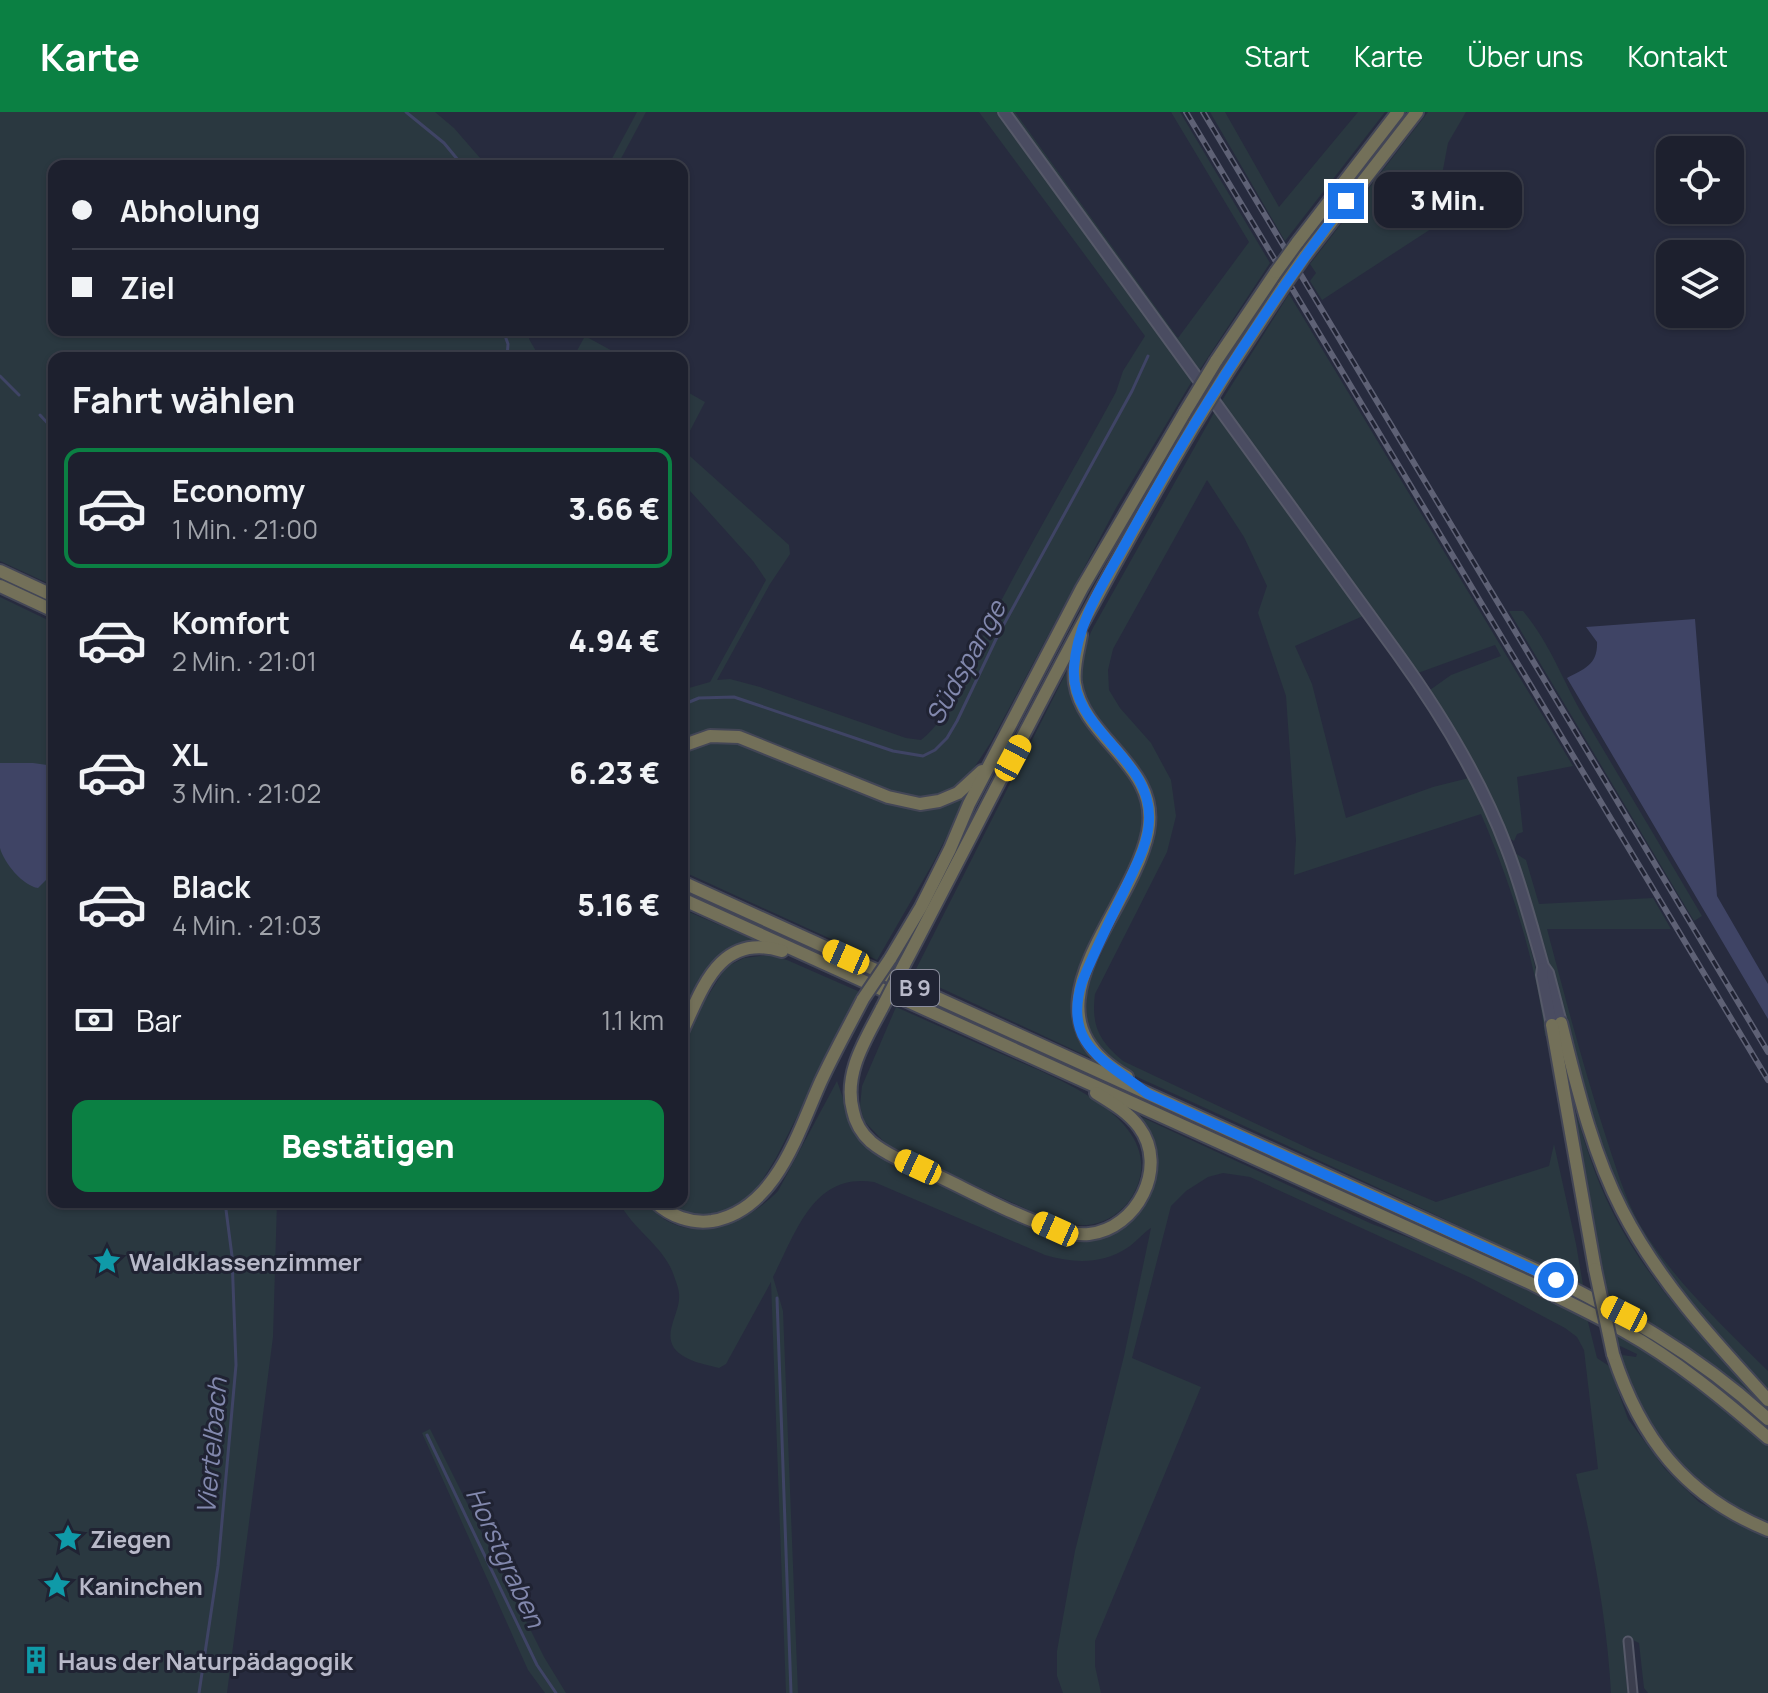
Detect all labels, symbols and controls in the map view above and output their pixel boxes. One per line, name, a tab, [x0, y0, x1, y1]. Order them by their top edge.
text: Karte	[40, 30, 140, 82]
text: Start	[1245, 37, 1310, 75]
text: Karte	[1354, 37, 1423, 75]
text: Über uns	[1467, 37, 1583, 75]
text: Kontakt	[1627, 37, 1728, 75]
map controls	[1656, 136, 1744, 328]
button: locate	[1656, 136, 1744, 224]
callout: 3 Min.	[1374, 173, 1522, 229]
text: 3 Min.	[1410, 182, 1486, 218]
route end	[1328, 183, 1364, 219]
text: Abholung	[120, 190, 260, 231]
button: layers	[1656, 240, 1744, 328]
text: Ziel	[120, 267, 175, 308]
text: Fahrt wählen	[72, 375, 295, 424]
text: Economy	[172, 470, 305, 511]
icon: car	[76, 472, 148, 544]
text: 3.66 €	[569, 488, 660, 529]
text: 1 Min. · 21:00	[172, 511, 318, 547]
water label: Südspange	[916, 592, 1015, 730]
text: Komfort	[172, 602, 290, 643]
icon: car	[76, 604, 148, 676]
text: 4.94 €	[569, 620, 660, 661]
text: 2 Min. · 21:01	[172, 643, 317, 679]
car	[991, 731, 1035, 785]
text: XL	[172, 734, 208, 775]
icon: car	[76, 736, 148, 808]
text: 6.23 €	[569, 752, 660, 793]
text: 3 Min. · 21:02	[172, 775, 321, 811]
text: Black	[172, 866, 250, 907]
icon: car	[76, 868, 148, 940]
text: 5.16 €	[577, 884, 660, 925]
text: 4 Min. · 21:03	[172, 907, 322, 943]
car	[819, 936, 873, 978]
road number: B 9	[891, 970, 939, 1006]
icon: cash	[72, 998, 116, 1042]
text: Bar	[136, 1000, 182, 1041]
text: 1.1 km	[601, 1002, 664, 1038]
button: Bestätigen	[72, 1100, 664, 1192]
car	[891, 1146, 945, 1188]
car	[1028, 1208, 1082, 1250]
place label: Waldklassenzimmer	[129, 1245, 362, 1278]
place icon: Waldklassenzimmer	[92, 1246, 122, 1276]
route start	[1538, 1262, 1574, 1298]
car	[1597, 1292, 1651, 1336]
water label: Viertelbach	[187, 1375, 235, 1516]
water label: Horstgraben	[458, 1481, 555, 1634]
place label: Ziegen	[90, 1522, 171, 1555]
place icon: Ziegen	[53, 1523, 83, 1553]
place label: Kaninchen	[79, 1569, 203, 1602]
place icon: Kaninchen	[42, 1570, 72, 1600]
place label: Haus der Naturpädagogik	[58, 1644, 354, 1677]
building icon: Haus der Naturpädagogik	[21, 1645, 51, 1675]

